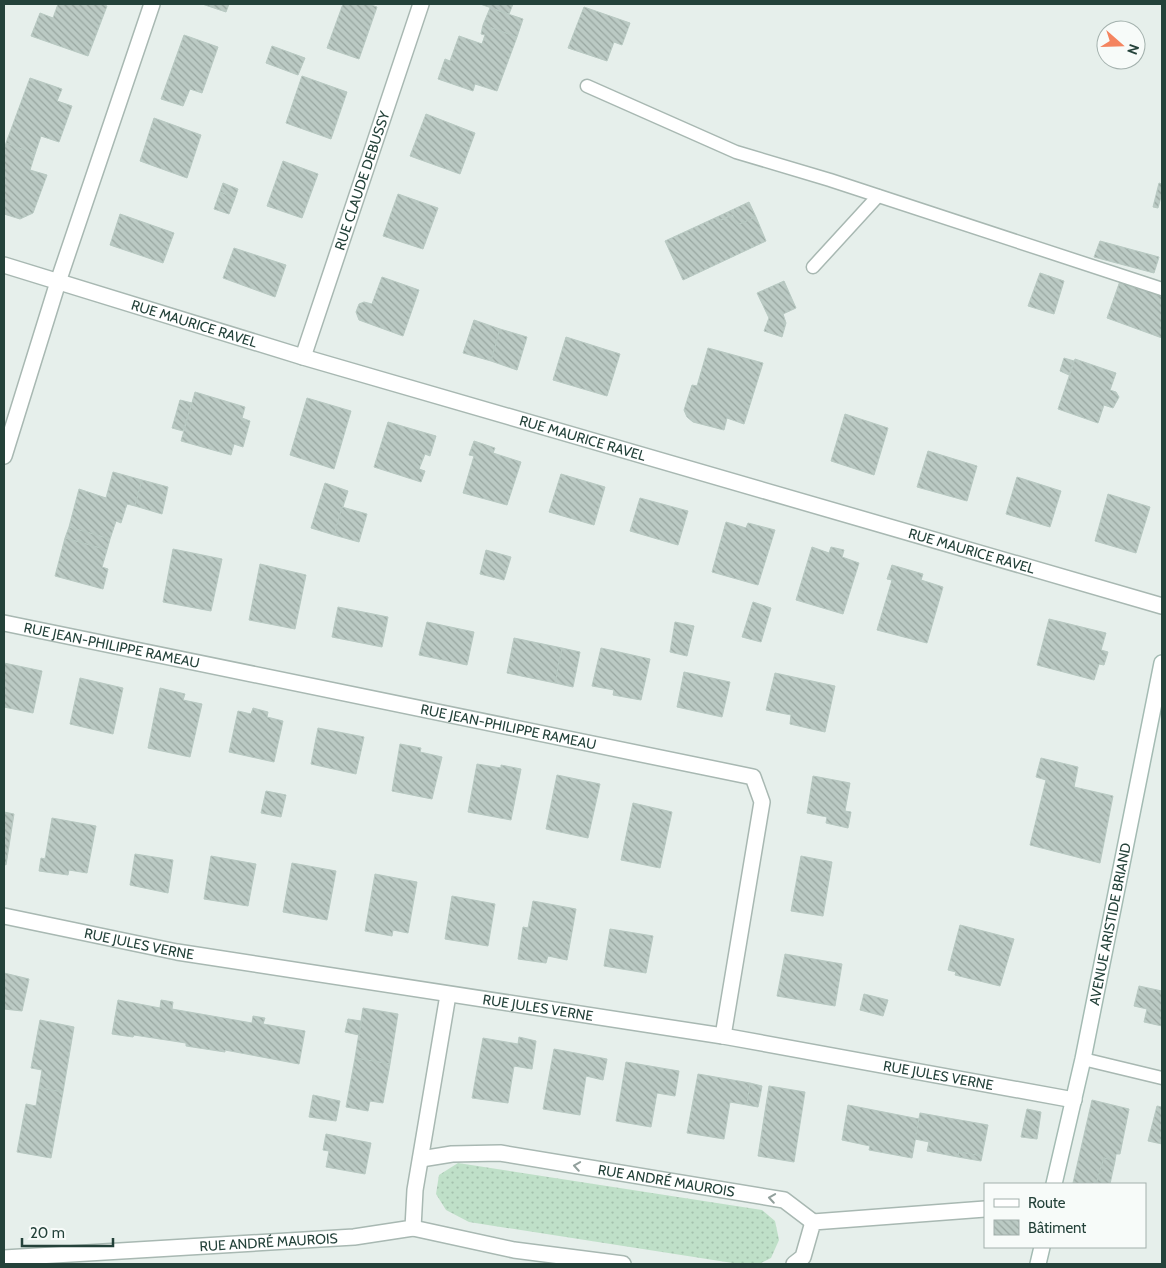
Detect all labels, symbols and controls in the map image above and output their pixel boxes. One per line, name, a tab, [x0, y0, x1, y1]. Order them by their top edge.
north arrow	[1096, 20, 1146, 70]
text: N	[1123, 42, 1143, 57]
street label: RUE CLAUDE DEBUSSY	[330, 108, 394, 252]
street label: RUE MAURICE RAVEL	[129, 296, 259, 351]
street label: RUE MAURICE RAVEL	[517, 411, 648, 465]
street label: RUE MAURICE RAVEL	[906, 524, 1037, 578]
street label: RUE JEAN-PHILIPPE RAMEAU	[22, 618, 201, 672]
street label: RUE JEAN-PHILIPPE RAMEAU	[419, 700, 598, 754]
street label: AVENUE ARISTIDE BRIAND	[1085, 841, 1135, 1007]
street label: RUE JULES VERNE	[83, 924, 196, 964]
street label: RUE JULES VERNE	[481, 990, 595, 1025]
street label: RUE JULES VERNE	[882, 1056, 995, 1094]
street label: RUE ANDRÉ MAUROIS	[597, 1160, 736, 1201]
one-way arrow	[573, 1161, 581, 1172]
legend	[984, 1183, 1146, 1248]
one-way arrow	[768, 1193, 776, 1204]
text: Route	[1028, 1194, 1066, 1212]
scale bar	[22, 1216, 114, 1248]
text: Bâtiment	[1028, 1219, 1086, 1237]
text: 20 m	[30, 1224, 65, 1242]
street label: RUE ANDRÉ MAUROIS	[199, 1229, 338, 1255]

